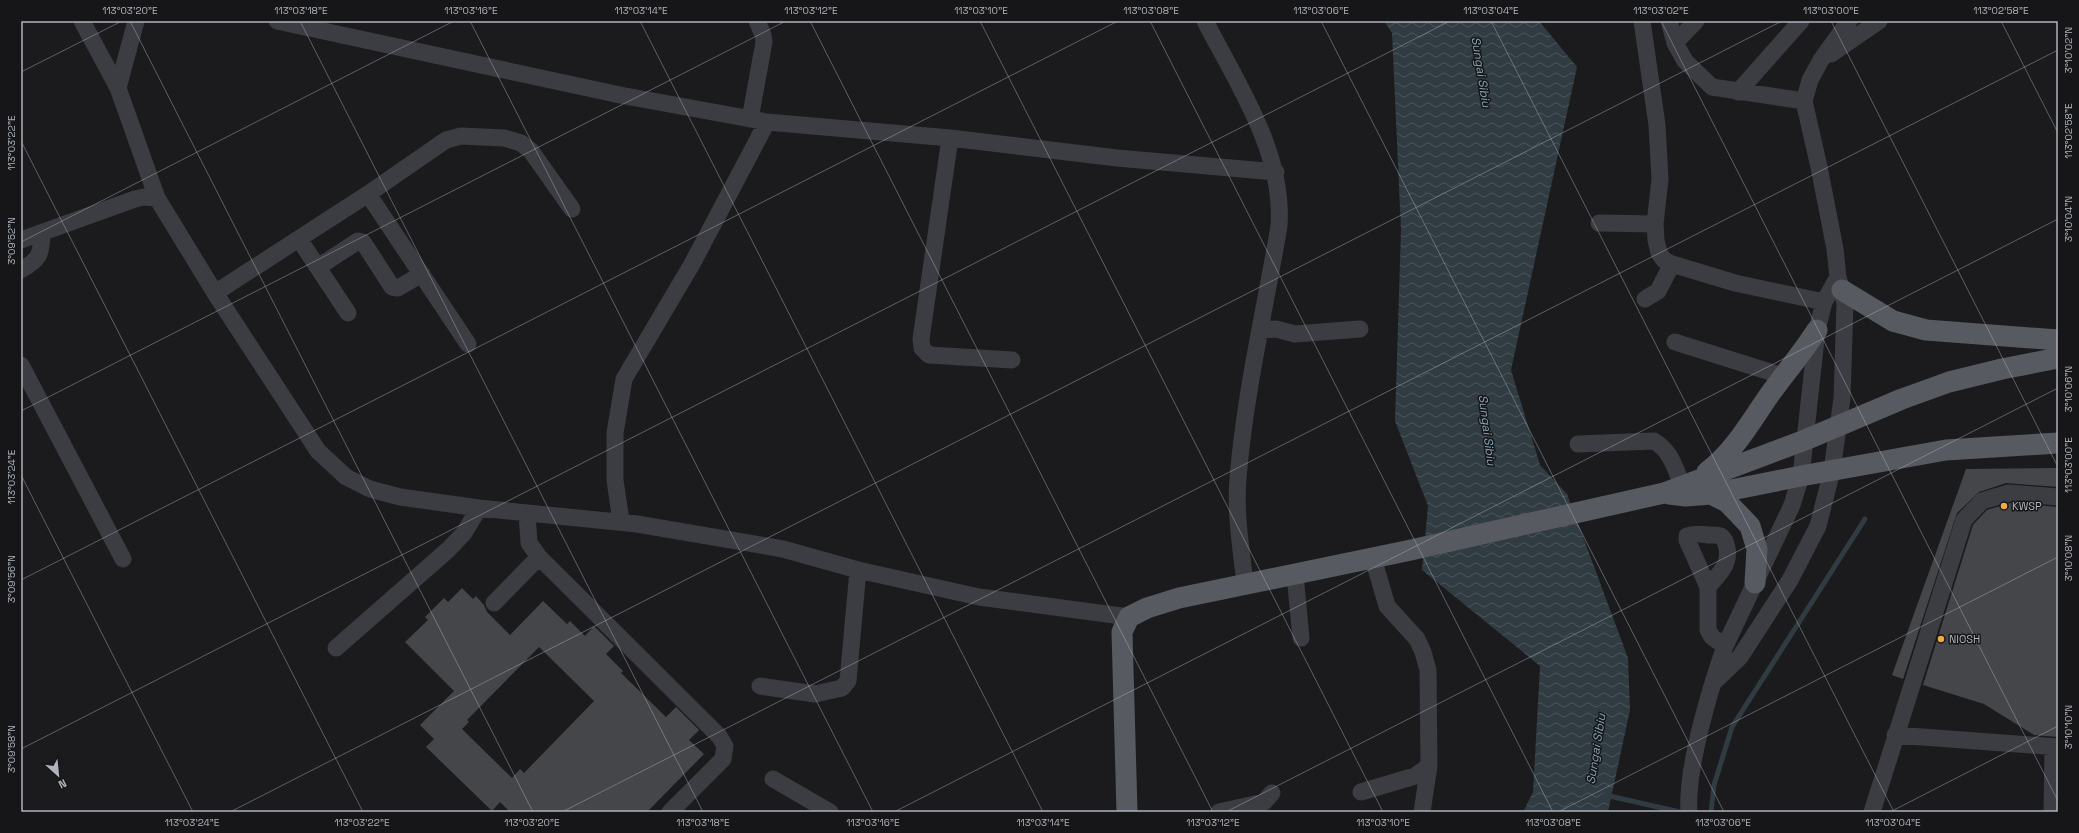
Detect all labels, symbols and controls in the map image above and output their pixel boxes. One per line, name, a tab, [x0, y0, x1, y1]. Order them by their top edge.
text: 113°03'20"E	[102, 4, 158, 17]
text: 113°03'18"E	[274, 4, 328, 17]
text: 113°03'16"E	[444, 4, 498, 17]
text: 113°03'14"E	[614, 4, 668, 17]
text: 113°03'12"E	[784, 4, 838, 17]
text: 113°03'10"E	[954, 4, 1008, 17]
text: 113°03'08"E	[1123, 4, 1179, 17]
text: 113°03'06"E	[1293, 4, 1349, 17]
text: 113°03'04"E	[1463, 4, 1519, 17]
text: 113°03'02"E	[1633, 4, 1689, 17]
text: 113°03'00"E	[1803, 4, 1859, 17]
text: 113°02'58"E	[1973, 4, 2029, 17]
text: 3°10'02"N	[2062, 27, 2075, 73]
water label: Sungai Sibiu	[1468, 36, 1495, 109]
text: 113°02'58"E	[2062, 103, 2075, 159]
text: 113°03'22"E	[5, 115, 18, 171]
text: 3°10'04"N	[2062, 196, 2075, 242]
text: 3°09'52"N	[5, 217, 18, 265]
text: 3°10'06"N	[2062, 366, 2075, 412]
water label: Sungai Sibiu	[1475, 394, 1499, 467]
text: 113°03'00"E	[2062, 437, 2075, 493]
text: 113°03'24"E	[5, 449, 18, 504]
place label: KWSP	[2012, 499, 2042, 513]
marker: KWSP	[1999, 501, 2009, 511]
text: 3°10'08"N	[2062, 535, 2075, 581]
text: 3°09'56"N	[5, 555, 18, 603]
place label: NIOSH	[1949, 632, 1980, 646]
marker: NIOSH	[1936, 634, 1946, 644]
text: 3°10'10"N	[2062, 705, 2075, 749]
water label: Sungai Sibiu	[1583, 712, 1610, 785]
text: 3°09'58"N	[5, 725, 18, 773]
north arrow	[38, 755, 78, 795]
text: N	[56, 776, 69, 792]
text: 113°03'24"E	[165, 816, 220, 829]
text: 113°03'22"E	[334, 816, 390, 829]
text: 113°03'20"E	[504, 816, 560, 829]
text: 113°03'18"E	[676, 816, 730, 829]
text: 113°03'16"E	[846, 816, 900, 829]
text: 113°03'14"E	[1016, 816, 1070, 829]
text: 113°03'12"E	[1186, 816, 1240, 829]
text: 113°03'10"E	[1356, 816, 1410, 829]
text: 113°03'08"E	[1525, 816, 1581, 829]
text: 113°03'06"E	[1695, 816, 1751, 829]
text: 113°03'04"E	[1865, 816, 1921, 829]

